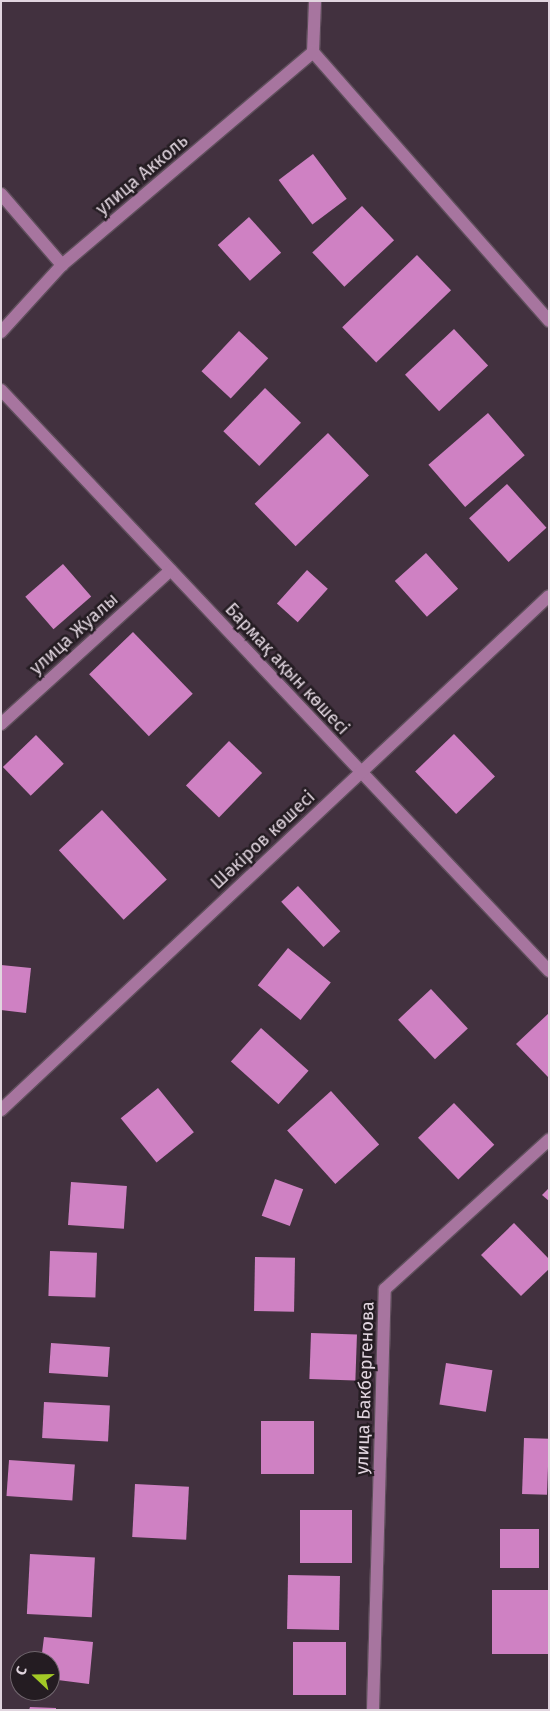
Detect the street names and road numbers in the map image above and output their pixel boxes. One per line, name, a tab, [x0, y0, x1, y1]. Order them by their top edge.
street label: улица Акколь	[91, 130, 193, 220]
street label: улица Жуалы	[25, 589, 123, 679]
street label: Бармақ ақын көшесі	[220, 599, 354, 739]
street label: Шәкіров көшесі	[206, 786, 320, 894]
street label: улица Бакбергенова	[351, 1301, 379, 1475]

